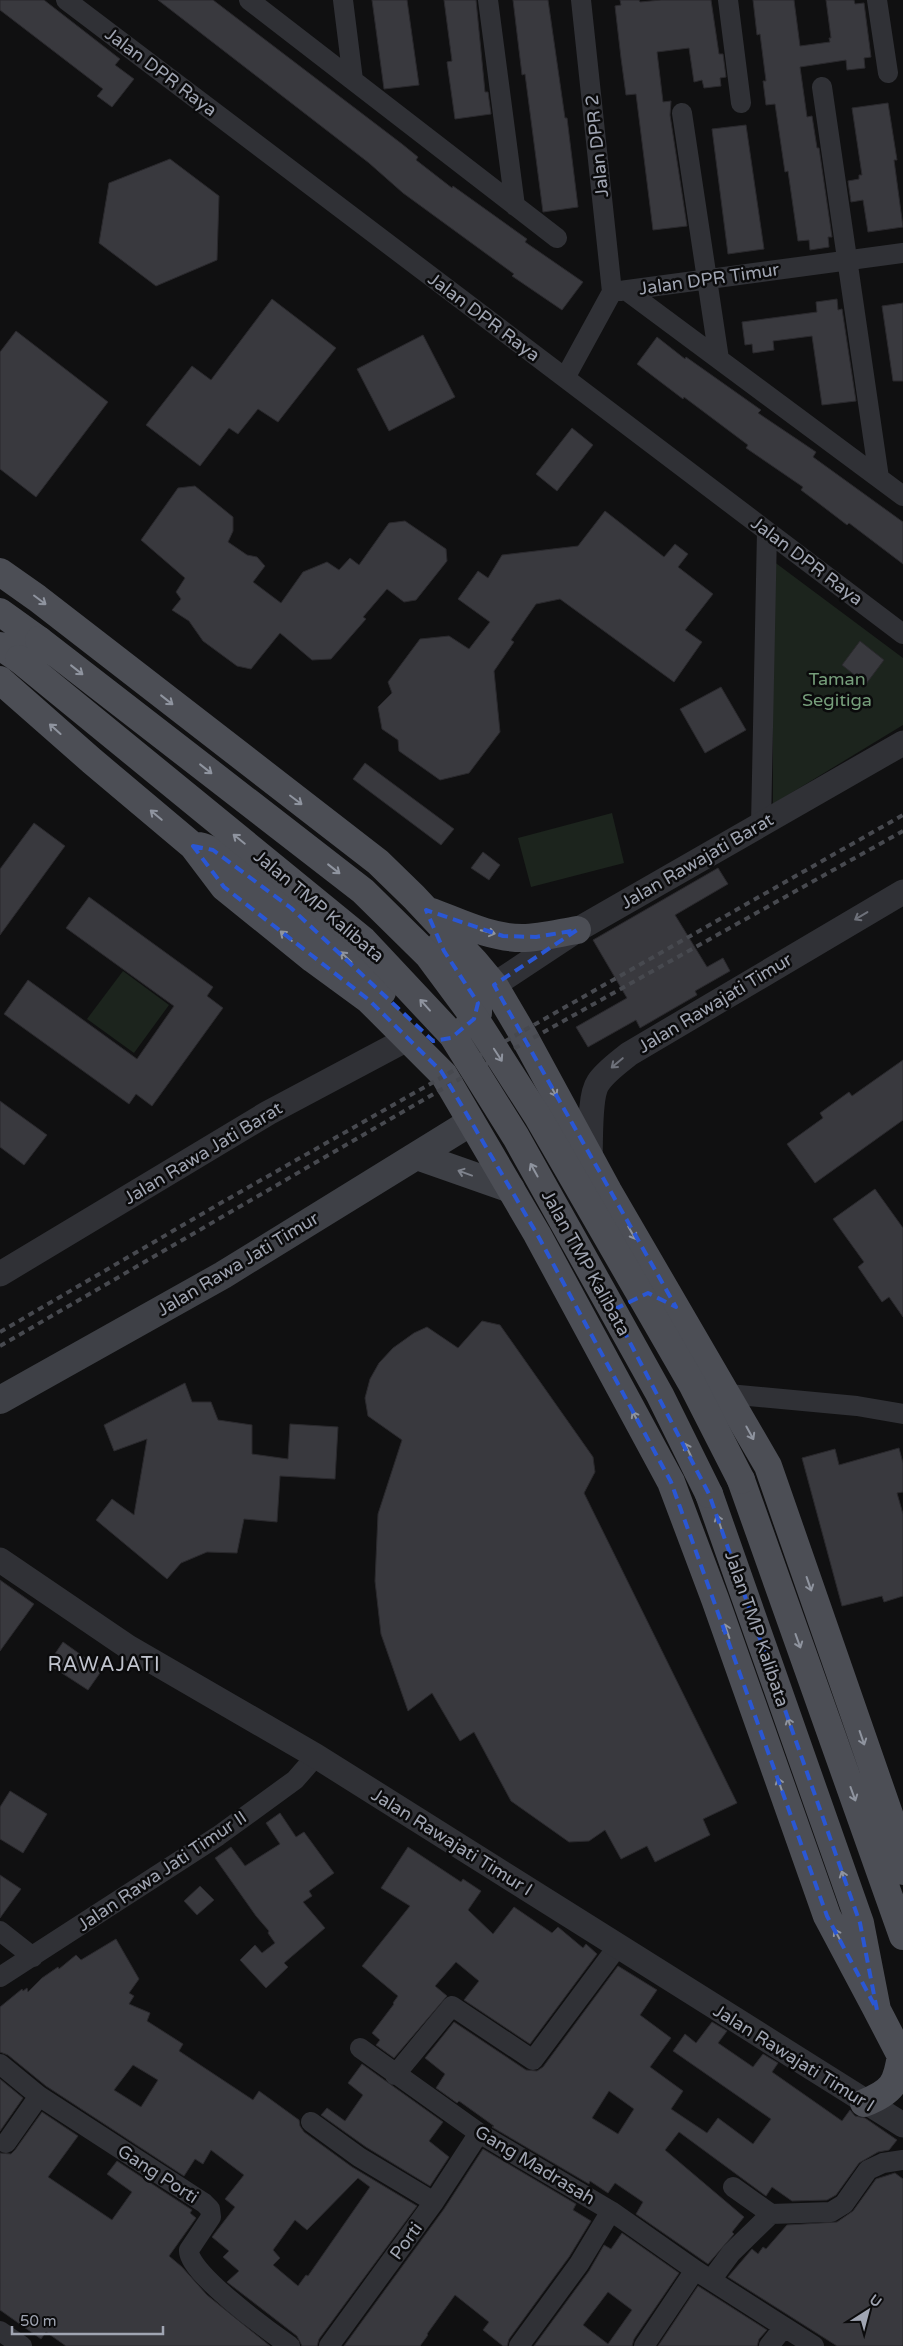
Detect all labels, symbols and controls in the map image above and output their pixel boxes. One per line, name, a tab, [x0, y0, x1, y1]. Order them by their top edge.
street label: Jalan DPR Raya	[101, 23, 221, 121]
street label: Jalan DPR 2	[581, 94, 613, 198]
street label: Jalan DPR Timur	[637, 258, 781, 300]
street label: Jalan DPR Raya	[424, 268, 544, 366]
street label: Jalan DPR Raya	[747, 512, 867, 610]
one-way arrow	[33, 594, 46, 605]
one-way arrow	[70, 665, 84, 675]
park label: Taman Segitiga	[802, 668, 872, 711]
one-way arrow	[161, 695, 174, 706]
one-way arrow	[49, 723, 62, 735]
one-way arrow	[199, 764, 212, 775]
one-way arrow	[289, 794, 302, 805]
street label: Jalan Rawajati Barat	[617, 808, 777, 914]
one-way arrow	[150, 810, 163, 821]
one-way arrow	[233, 834, 246, 845]
street label: Jalan TMP Kalibata	[249, 845, 389, 967]
one-way arrow	[328, 863, 341, 874]
one-way arrow	[855, 912, 869, 922]
one-way arrow	[480, 928, 496, 937]
one-way arrow	[280, 931, 293, 942]
street label: Jalan Rawajati Timur	[634, 948, 796, 1058]
one-way arrow	[340, 951, 352, 963]
one-way arrow	[419, 999, 431, 1012]
one-way arrow	[493, 1048, 503, 1062]
one-way arrow	[611, 1058, 624, 1069]
one-way arrow	[548, 1083, 558, 1098]
street label: Jalan Rawa Jati Barat	[120, 1097, 286, 1209]
one-way arrow	[528, 1163, 538, 1177]
one-way arrow	[458, 1168, 473, 1177]
street label: Jalan TMP Kalibata	[537, 1186, 635, 1340]
street label: Jalan Rawa Jati Timur	[153, 1207, 323, 1321]
one-way arrow	[628, 1225, 638, 1239]
one-way arrow	[630, 1411, 640, 1426]
one-way arrow	[745, 1426, 755, 1441]
one-way arrow	[682, 1443, 692, 1458]
one-way arrow	[714, 1515, 723, 1530]
street label: Jalan TMP Kalibata	[720, 1548, 794, 1710]
one-way arrow	[805, 1576, 814, 1592]
one-way arrow	[721, 1623, 731, 1639]
one-way arrow	[794, 1633, 803, 1649]
district label: RAWAJATI	[47, 1653, 161, 1677]
one-way arrow	[785, 1717, 795, 1733]
one-way arrow	[858, 1729, 868, 1745]
one-way arrow	[775, 1777, 785, 1793]
street label: Jalan Rawajati Timur I	[367, 1783, 537, 1901]
one-way arrow	[849, 1786, 858, 1802]
street label: Jalan Rawa Jati Timur II	[73, 1806, 251, 1936]
one-way arrow	[839, 1871, 848, 1886]
one-way arrow	[832, 1930, 842, 1944]
street label: Jalan Rawajati Timur I	[709, 1999, 879, 2117]
street label: Gang Madrasah	[471, 2120, 599, 2210]
street label: Gang Porti	[114, 2140, 202, 2208]
street label: Porti	[385, 2218, 427, 2264]
north arrow	[843, 2286, 893, 2336]
text: U	[866, 2291, 885, 2311]
scale bar	[12, 2304, 164, 2336]
text: 50 m	[20, 2312, 57, 2330]

